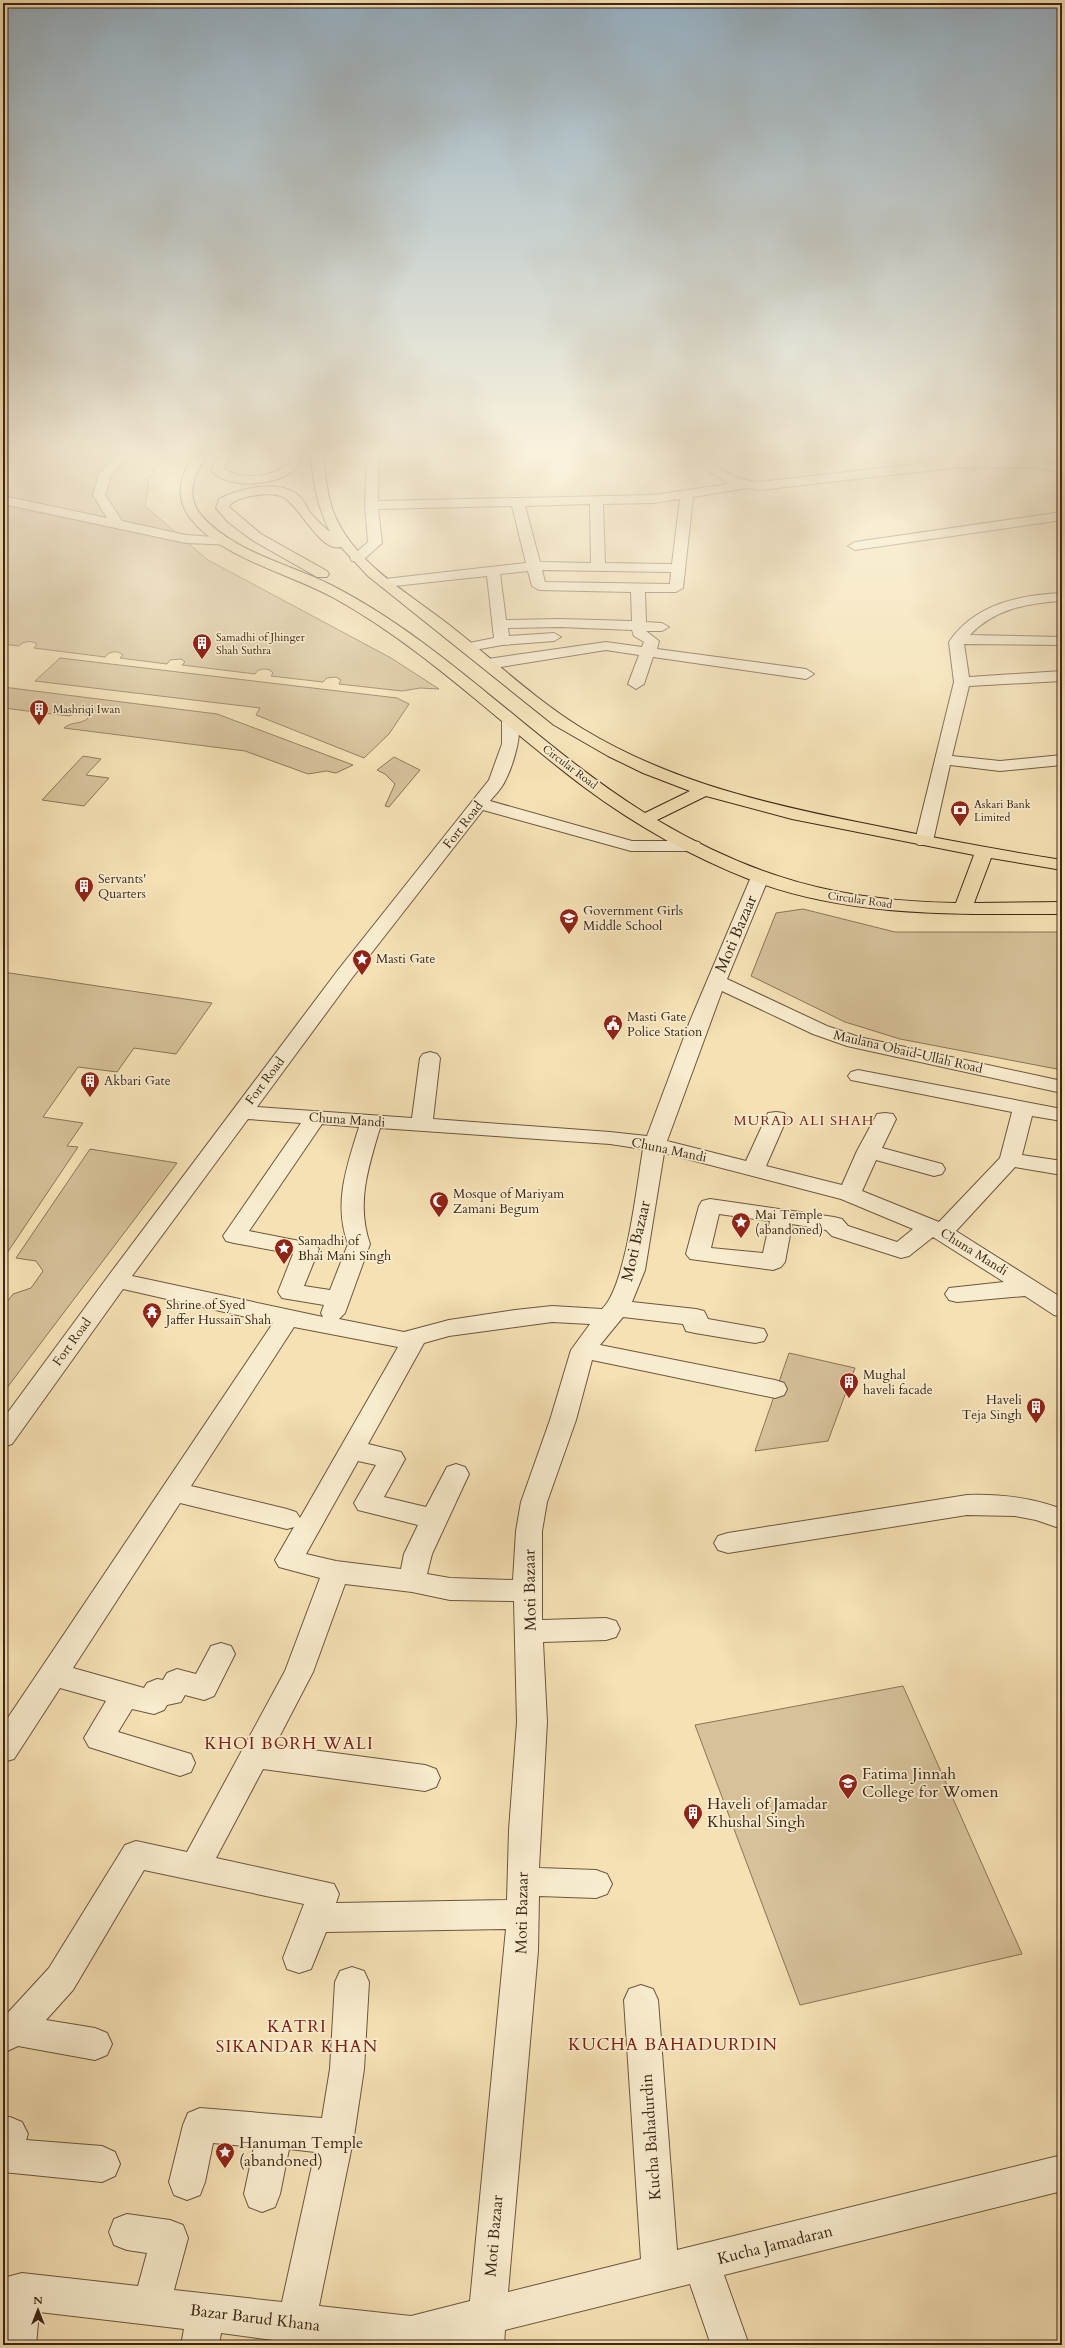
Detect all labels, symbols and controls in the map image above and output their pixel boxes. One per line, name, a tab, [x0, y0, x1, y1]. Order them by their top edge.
place label: Samadhi of Jhinger Shah Suthra	[216, 630, 306, 658]
building icon: Samadhi of Jhinger Shah Suthra	[191, 632, 213, 660]
building icon: Mashriqi Iwan	[28, 698, 50, 726]
place label: Mashriqi Iwan	[53, 702, 121, 717]
street label: Circular Road	[539, 741, 601, 793]
place label: Askari Bank Limited	[974, 797, 1031, 825]
street label: Fort Road	[439, 798, 487, 852]
bank icon: Askari Bank Limited	[949, 799, 971, 827]
place label: Servants' Quarters	[98, 870, 146, 903]
building icon: Servants' Quarters	[73, 875, 95, 903]
street label: Circular Road	[827, 888, 894, 912]
street label: Moti Bazaar	[710, 892, 762, 976]
place label: Government Girls Middle School	[583, 902, 683, 935]
school or university icon: Government Girls Middle School	[558, 907, 580, 935]
place icon: Masti Gate	[351, 948, 373, 976]
place label: Masti Gate	[376, 950, 435, 968]
place label: Masti Gate Police Station	[627, 1008, 703, 1041]
public building icon: Masti Gate Police Station	[602, 1013, 624, 1041]
street label: Maulana Obaid-Ullah Road	[832, 1026, 984, 1078]
street label: Fort Road	[241, 1053, 289, 1109]
building icon: Akbari Gate	[79, 1070, 101, 1098]
place label: Akbari Gate	[104, 1072, 171, 1090]
street label: Chuna Mandi	[308, 1108, 386, 1132]
district label: MURAD ALI SHAH	[734, 1111, 874, 1130]
street label: Chuna Mandi	[630, 1133, 709, 1167]
place label: Mosque of Mariyam Zamani Begum	[453, 1185, 564, 1218]
mosque icon: Mosque of Mariyam Zamani Begum	[428, 1190, 450, 1218]
street label: Moti Bazaar	[616, 1198, 656, 1284]
place label: Mai Temple (abandoned)	[755, 1206, 823, 1239]
place icon: Mai Temple (abandoned)	[730, 1211, 752, 1239]
street label: Chuna Mandi	[937, 1224, 1012, 1280]
place label: Samadhi of Bhai Mani Singh	[298, 1232, 391, 1265]
place icon: Samadhi of Bhai Mani Singh	[273, 1237, 295, 1265]
place label: Shrine of Syed Jaffer Hussain Shah	[164, 1296, 271, 1329]
temple icon: Shrine of Syed Jaffer Hussain Shah	[141, 1301, 163, 1329]
street label: Fort Road	[48, 1314, 96, 1370]
place label: Mughal haveli facade	[863, 1366, 933, 1399]
building icon: Mughal haveli facade	[838, 1371, 860, 1399]
place label: Haveli Teja Singh	[962, 1391, 1022, 1424]
building icon: Haveli Teja Singh	[1025, 1396, 1047, 1424]
street label: Moti Bazaar	[518, 1549, 542, 1631]
district label: KHOI BORH WALI	[204, 1732, 374, 1755]
place label: Fatima Jinnah College for Women	[862, 1763, 999, 1803]
school or university icon: Fatima Jinnah College for Women	[837, 1772, 859, 1800]
place label: Haveli of Jamadar Khushal Singh	[707, 1793, 828, 1833]
building icon: Haveli of Jamadar Khushal Singh	[682, 1802, 704, 1830]
street label: Moti Bazaar	[510, 1872, 534, 1954]
district label: KATRI SIKANDAR KHAN	[216, 2015, 378, 2058]
district label: KUCHA BAHADURDIN	[568, 2033, 778, 2056]
street label: Kucha Bahadurdin	[636, 2073, 666, 2201]
place label: Hanuman Temple (abandoned)	[239, 2132, 363, 2172]
place icon: Hanuman Temple (abandoned)	[214, 2141, 236, 2169]
street label: Moti Bazaar	[479, 2194, 509, 2278]
street label: Kucha Jamadaran	[715, 2220, 835, 2270]
north arrow	[18, 2290, 58, 2330]
text: N	[33, 2293, 43, 2308]
street label: Bazar Barud Khana	[189, 2299, 321, 2337]

